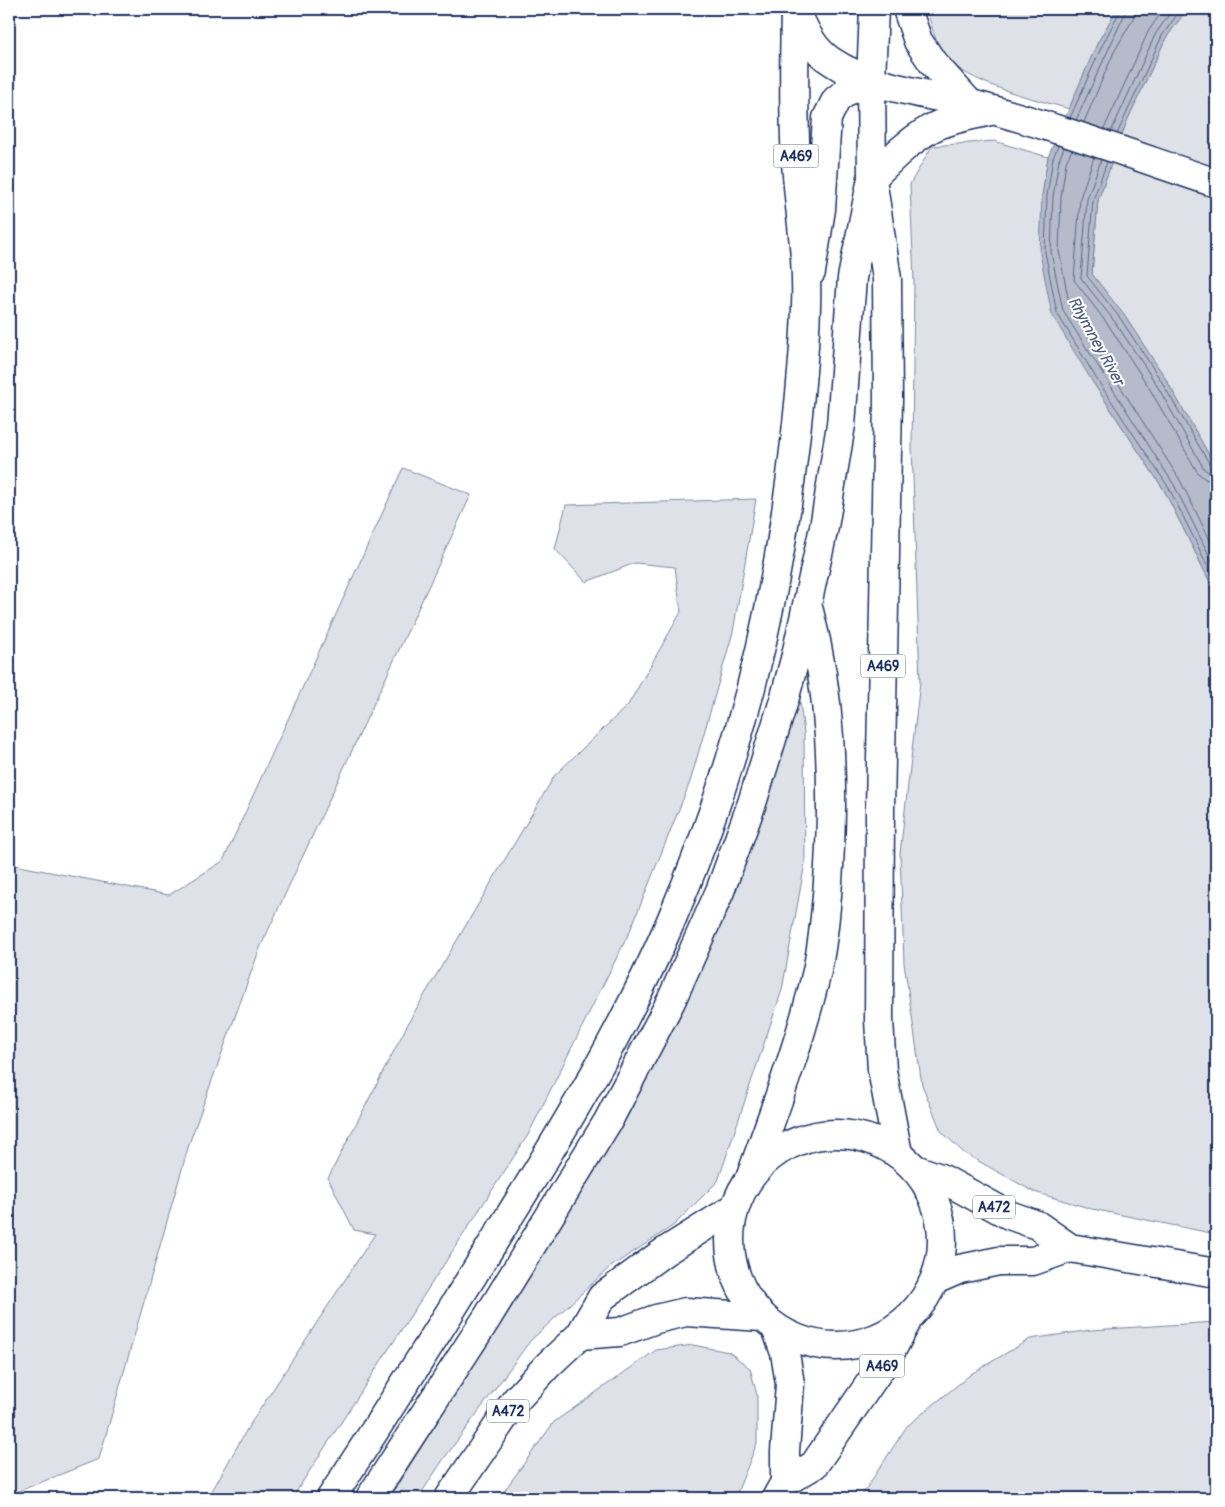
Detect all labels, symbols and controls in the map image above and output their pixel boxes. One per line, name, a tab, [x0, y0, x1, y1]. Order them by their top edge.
road number: A469	[774, 144, 818, 168]
water label: Rhymney River	[1063, 293, 1130, 391]
road number: A469	[860, 654, 906, 678]
road number: A472	[973, 1196, 1015, 1218]
road number: A469	[860, 1354, 904, 1378]
road number: A472	[487, 1400, 529, 1422]

